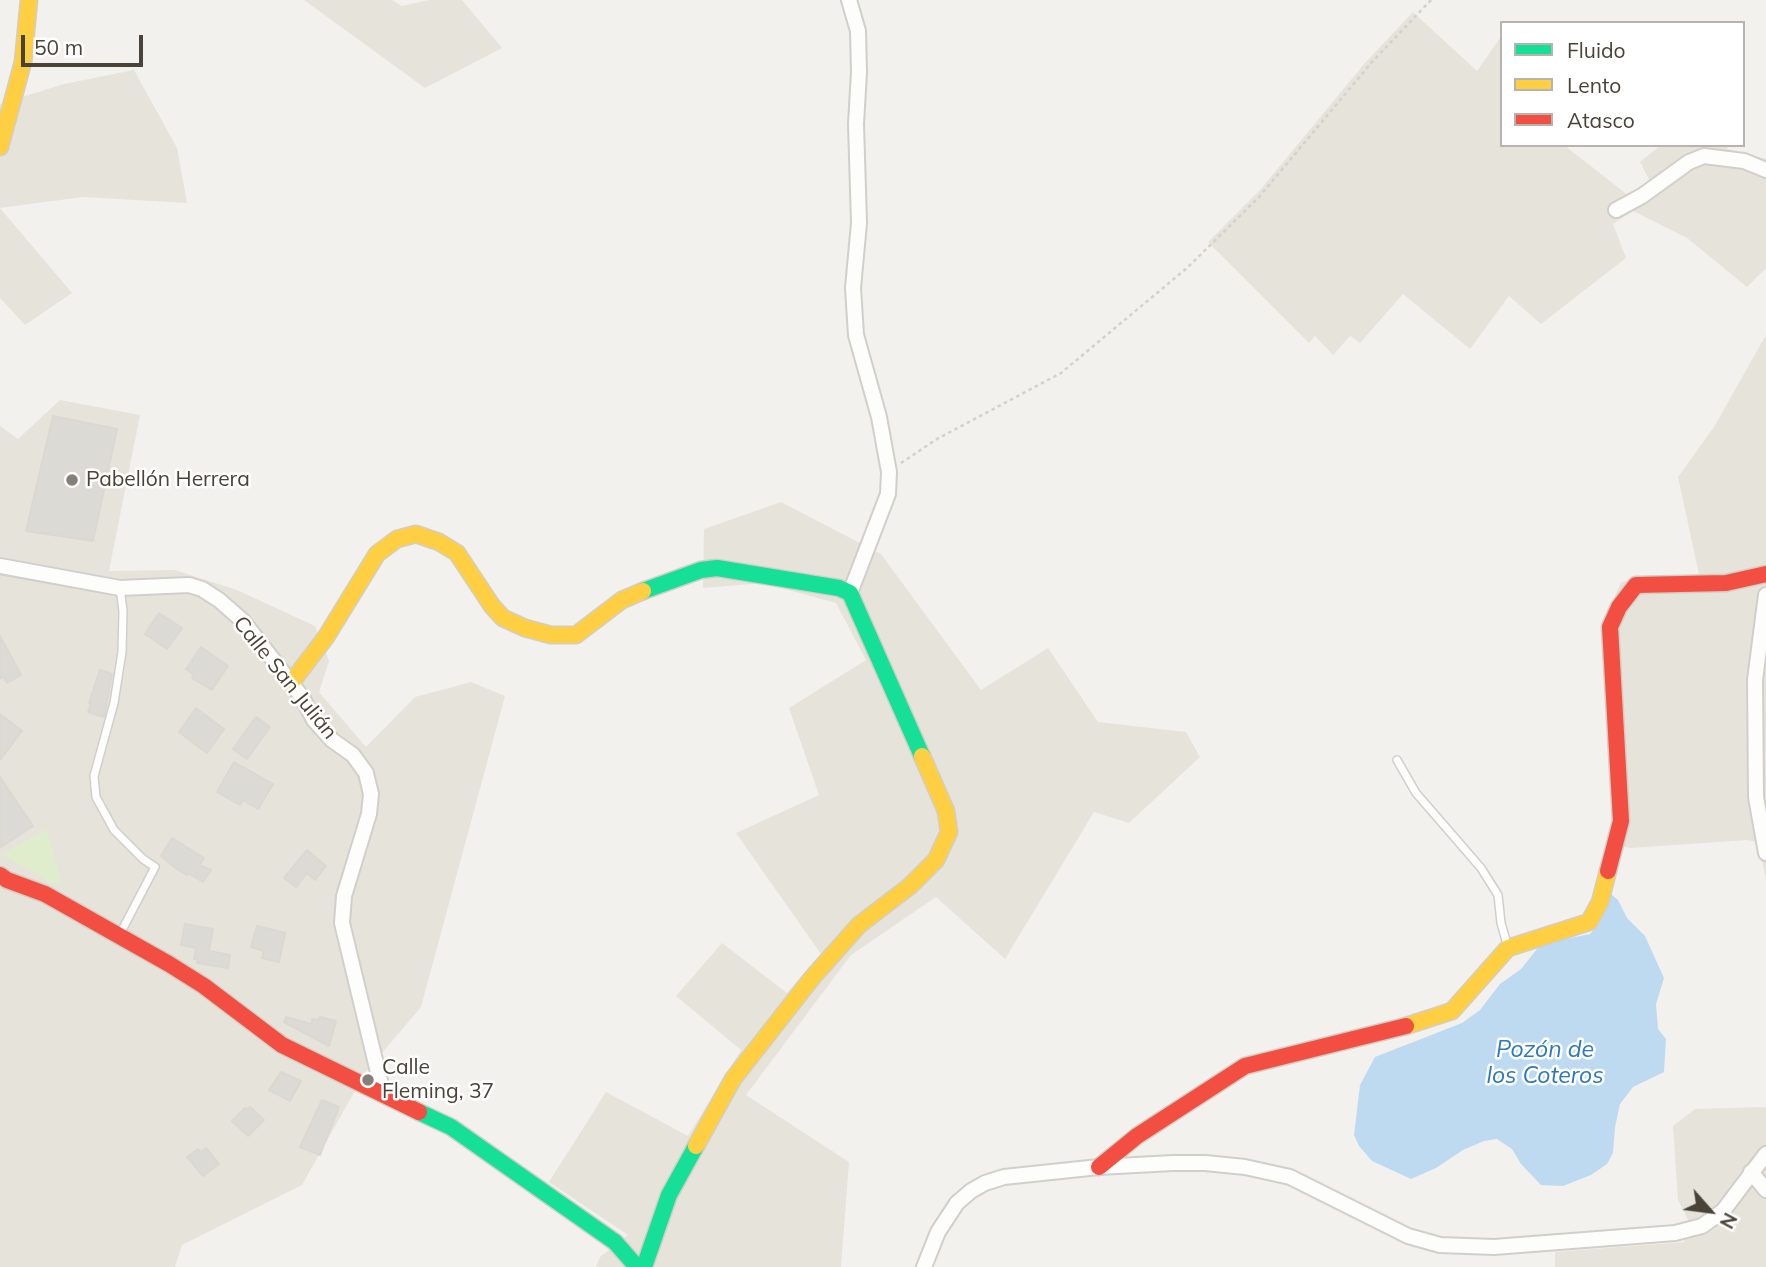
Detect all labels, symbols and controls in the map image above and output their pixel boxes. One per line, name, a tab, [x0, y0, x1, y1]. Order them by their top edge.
scale bar	[24, 21, 147, 65]
legend	[1500, 21, 1745, 147]
text: 50 m	[34, 34, 83, 60]
text: Fluido	[1567, 37, 1626, 63]
text: Lento	[1567, 72, 1621, 98]
text: Atasco	[1567, 107, 1635, 133]
place label: Pabellón Herrera	[86, 467, 250, 493]
marker: Pabellón Herrera	[64, 472, 80, 488]
street label: Calle San Julián	[228, 611, 342, 745]
water label: Pozón de los Coteros	[1486, 1036, 1604, 1090]
place label: Calle Fleming, 37	[382, 1055, 494, 1105]
marker: Calle Fleming, 37	[360, 1072, 376, 1088]
north arrow	[1675, 1176, 1745, 1246]
text: N	[1715, 1209, 1743, 1233]

